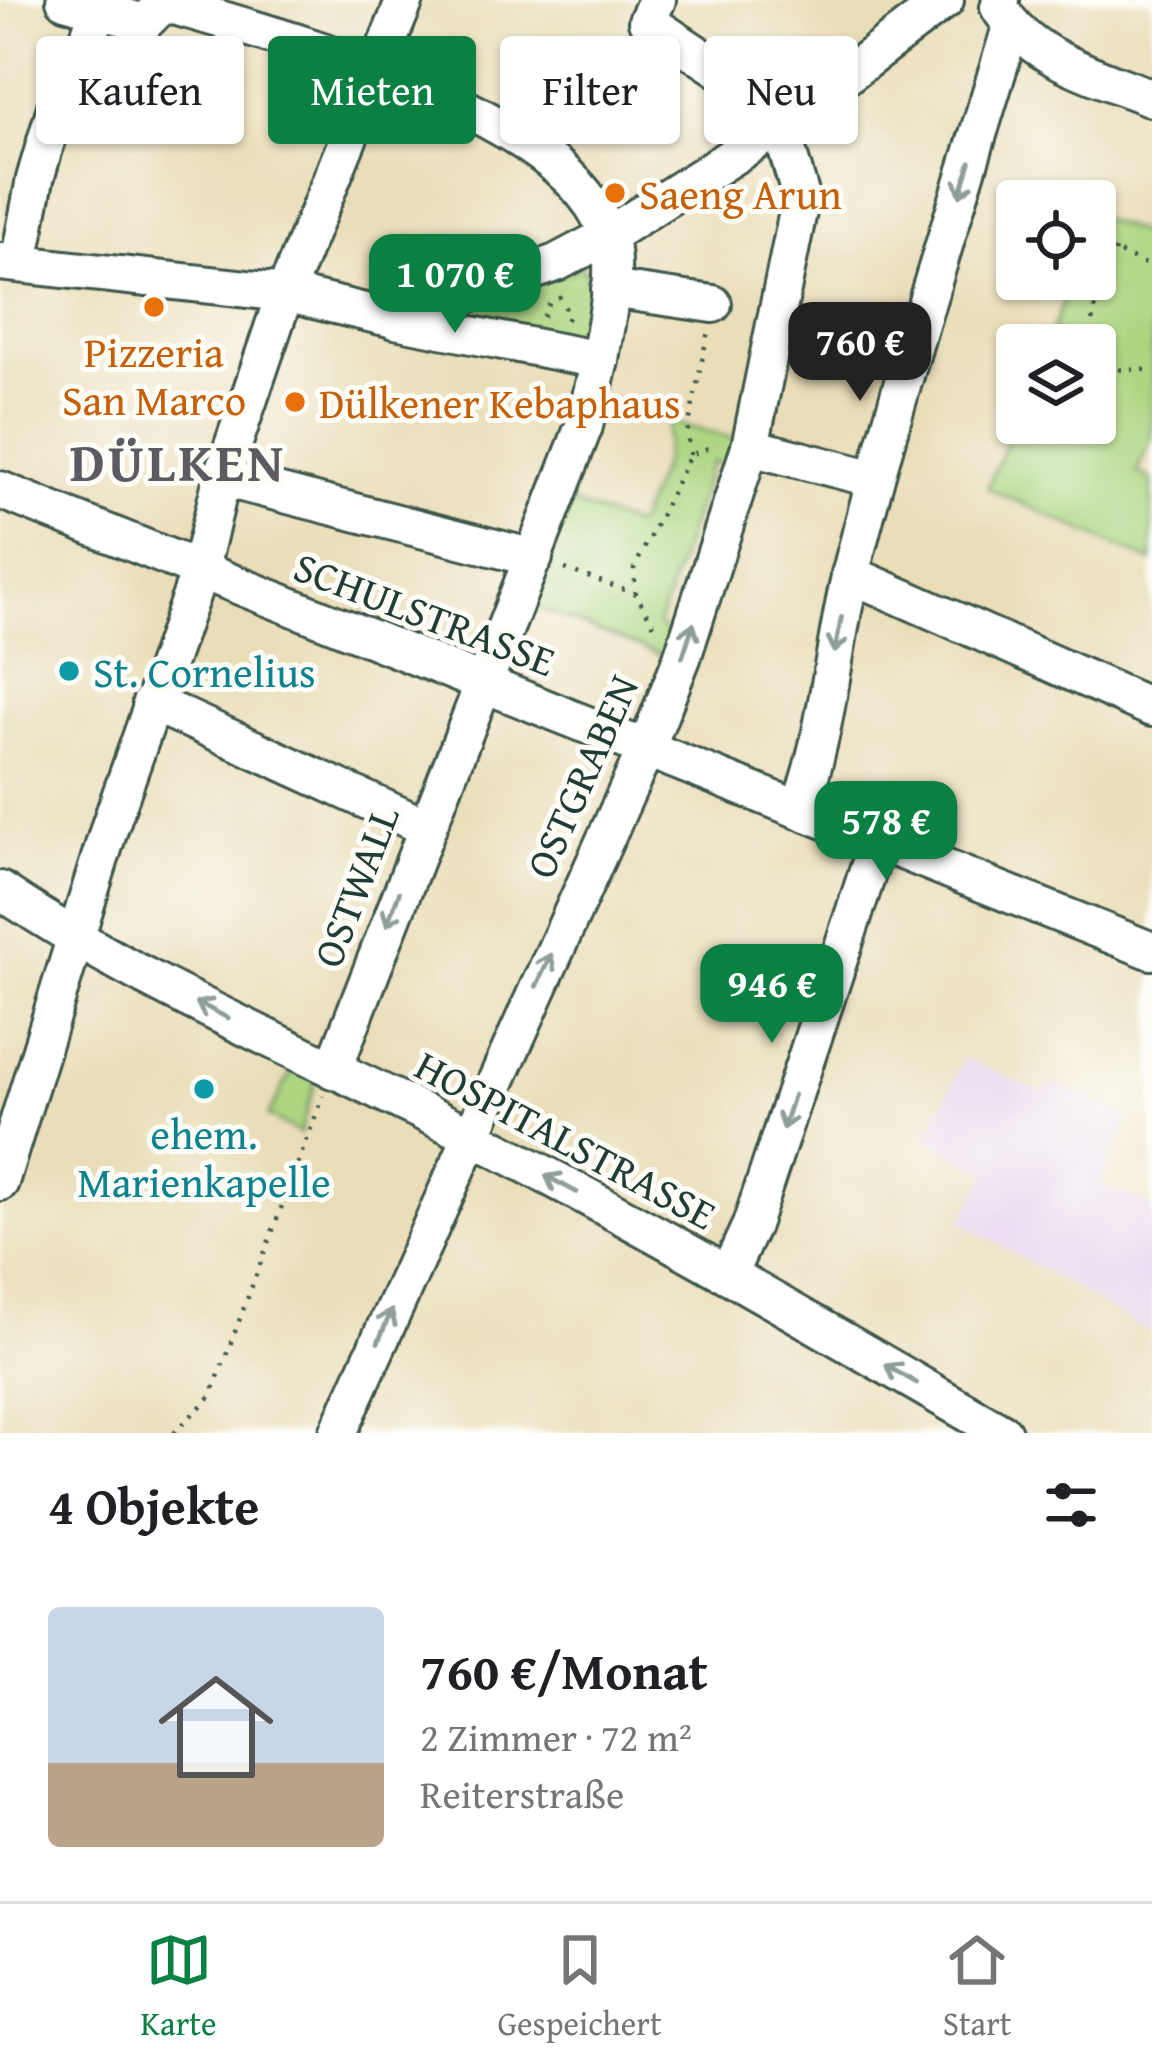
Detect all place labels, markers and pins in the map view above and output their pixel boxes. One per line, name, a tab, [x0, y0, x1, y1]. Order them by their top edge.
place label: Saeng Arun	[639, 163, 842, 224]
marker: Saeng Arun	[602, 180, 628, 206]
pin: 1 070 €	[344, 234, 566, 336]
marker: Pizzeria San Marco	[141, 294, 167, 320]
pin: 760 €	[776, 302, 944, 404]
place label: Pizzeria San Marco	[62, 321, 246, 430]
place label: Dülkener Kebaphaus	[319, 372, 681, 433]
marker: Dülkener Kebaphaus	[282, 389, 308, 415]
place label: St. Cornelius	[93, 641, 316, 702]
marker: St. Cornelius	[56, 658, 82, 684]
pin: 578 €	[802, 781, 970, 883]
pin: 946 €	[688, 944, 856, 1046]
marker: ehem. Marienkapelle	[191, 1076, 217, 1102]
place label: ehem. Marienkapelle	[77, 1103, 331, 1212]

